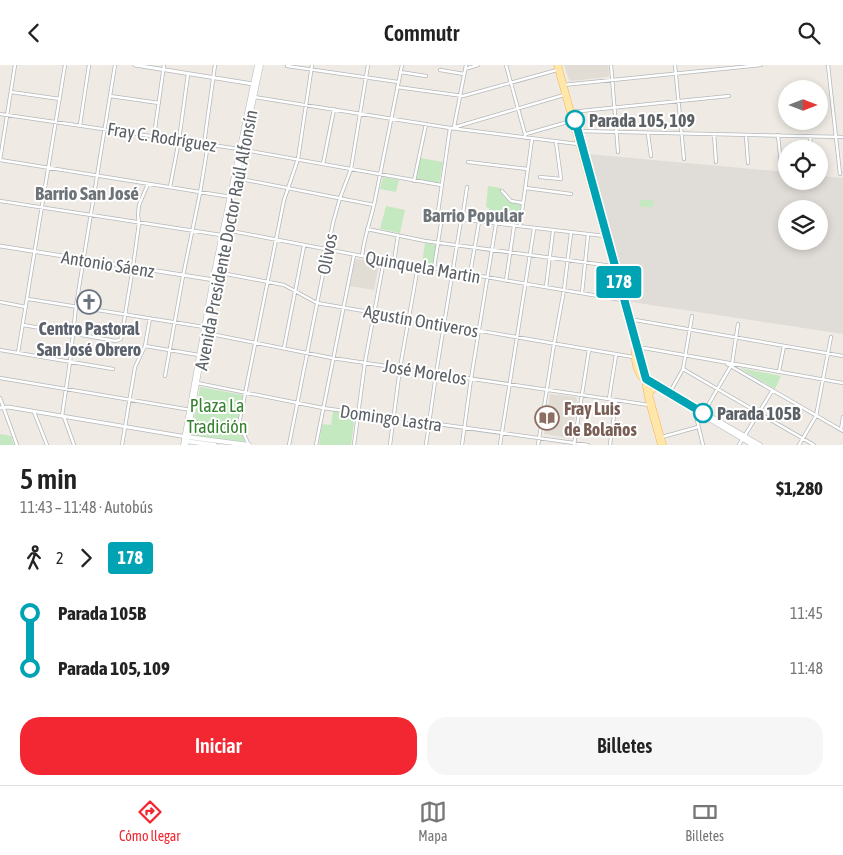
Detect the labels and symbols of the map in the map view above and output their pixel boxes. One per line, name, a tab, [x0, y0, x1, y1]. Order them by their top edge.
north arrow	[778, 80, 828, 130]
street label: Avenida Presidente Doctor Raúl Alfonsín	[190, 108, 262, 372]
marker: Parada 105, 109	[565, 110, 585, 130]
place label: Parada 105, 109	[589, 110, 695, 131]
street label: Fray C. Rodríguez	[106, 118, 219, 156]
district label: Barrio San José	[35, 182, 139, 204]
district label: Barrio Popular	[423, 204, 524, 226]
street label: Olivos	[313, 232, 341, 276]
street label: Antonio Sáenz	[60, 246, 157, 282]
street label: Quinquela Martin	[364, 247, 482, 287]
line badge: 178	[590, 266, 648, 298]
church icon: Centro Pastoral San José Obrero	[76, 289, 102, 315]
street label: Agustín Ontiveros	[362, 301, 480, 341]
place label: Centro Pastoral San José Obrero	[37, 318, 141, 360]
street label: José Morelos	[382, 355, 468, 389]
park label: Plaza La Tradición	[187, 395, 247, 437]
place label: Fray Luis de Bolaños	[564, 398, 637, 440]
street label: Domingo Lastra	[339, 400, 443, 436]
marker: Parada 105B	[693, 403, 713, 423]
place label: Parada 105B	[717, 403, 801, 424]
library icon: Fray Luis de Bolaños	[534, 405, 560, 431]

